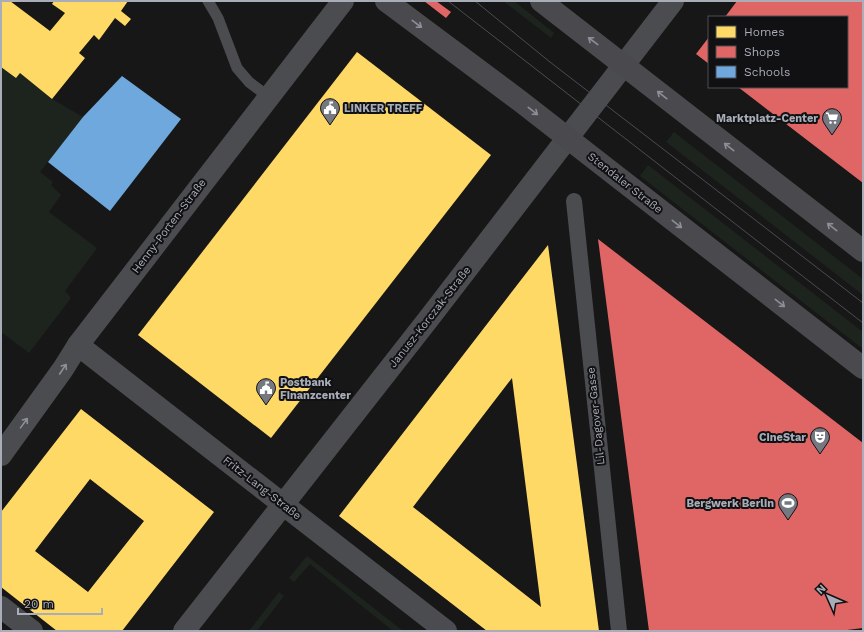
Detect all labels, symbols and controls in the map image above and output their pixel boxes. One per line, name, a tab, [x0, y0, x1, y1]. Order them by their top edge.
legend	[708, 16, 848, 88]
one-way arrow	[412, 20, 423, 29]
text: Homes	[744, 25, 785, 39]
one-way arrow	[587, 37, 598, 46]
text: Shops	[744, 45, 780, 59]
text: Schools	[744, 65, 790, 79]
one-way arrow	[657, 91, 668, 100]
public building icon: LINKER TREFF	[319, 97, 341, 125]
place label: LINKER TREFF	[344, 102, 423, 115]
one-way arrow	[527, 107, 538, 115]
supermarket icon: Marktplatz-Center	[821, 107, 843, 135]
place label: Marktplatz-Center	[716, 112, 818, 125]
one-way arrow	[724, 143, 735, 152]
street label: Stendaler Straße	[585, 150, 665, 216]
street label: Henny-Porten-Straße	[129, 176, 209, 276]
one-way arrow	[672, 219, 683, 228]
one-way arrow	[827, 223, 838, 231]
street label: Janusz-Korczak-Straße	[386, 264, 474, 370]
one-way arrow	[774, 299, 785, 308]
one-way arrow	[59, 363, 67, 374]
street label: Lil-Dagover-Gasse	[584, 367, 608, 465]
place label: Postbank Finanzcenter	[280, 376, 351, 402]
public building icon: Postbank Finanzcenter	[255, 377, 277, 405]
one-way arrow	[20, 418, 28, 429]
theatre icon: CineStar	[809, 426, 831, 454]
place label: CineStar	[759, 431, 806, 444]
street label: Fritz-Lang-Straße	[220, 453, 304, 523]
sports icon: Bergwerk Berlin	[777, 492, 799, 520]
place label: Bergwerk Berlin	[686, 497, 774, 510]
north arrow	[808, 576, 848, 616]
text: N	[814, 582, 829, 597]
scale bar	[18, 590, 102, 616]
text: 20 m	[24, 597, 54, 611]

